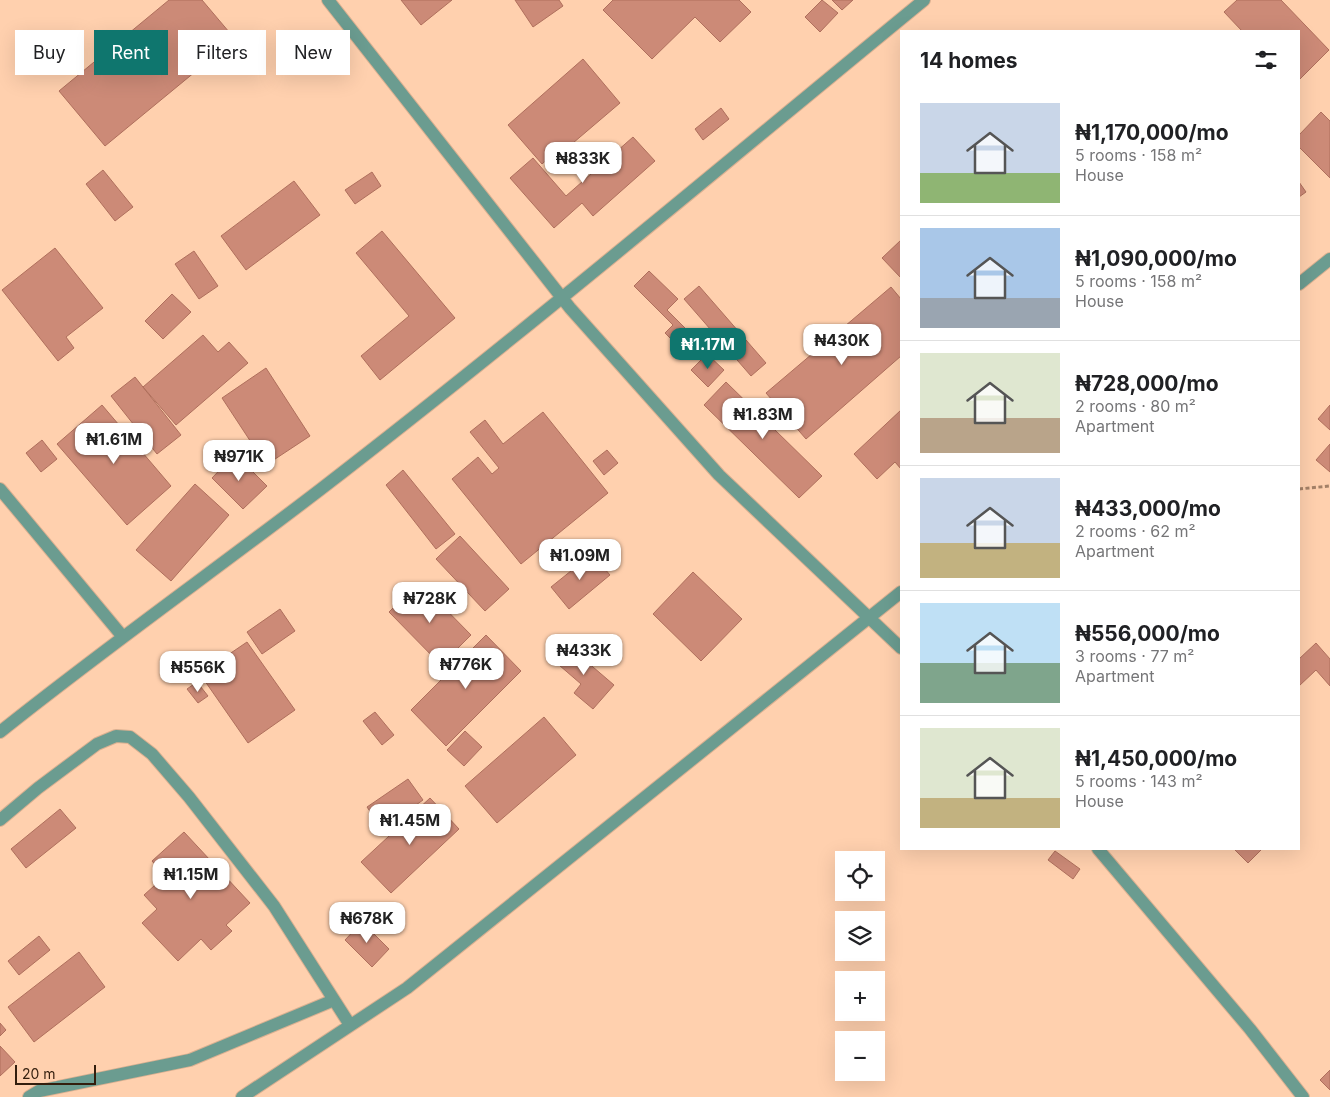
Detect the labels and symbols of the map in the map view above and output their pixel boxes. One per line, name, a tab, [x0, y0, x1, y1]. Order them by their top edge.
pin: ₦833K	[548, 142, 618, 184]
pin: ₦430K	[807, 324, 877, 366]
pin: ₦1.17M	[667, 328, 749, 370]
pin: ₦1.83M	[722, 398, 804, 440]
pin: ₦1.61M	[73, 422, 155, 465]
pin: ₦971K	[204, 440, 274, 482]
pin: ₦1.09M	[539, 538, 621, 581]
pin: ₦728K	[395, 582, 465, 624]
pin: ₦433K	[549, 634, 619, 676]
pin: ₦776K	[431, 648, 501, 690]
pin: ₦556K	[163, 650, 233, 693]
pin: ₦1.45M	[369, 804, 451, 846]
pin: ₦1.15M	[150, 858, 232, 900]
pin: ₦678K	[332, 902, 402, 944]
scale bar	[15, 1062, 96, 1085]

